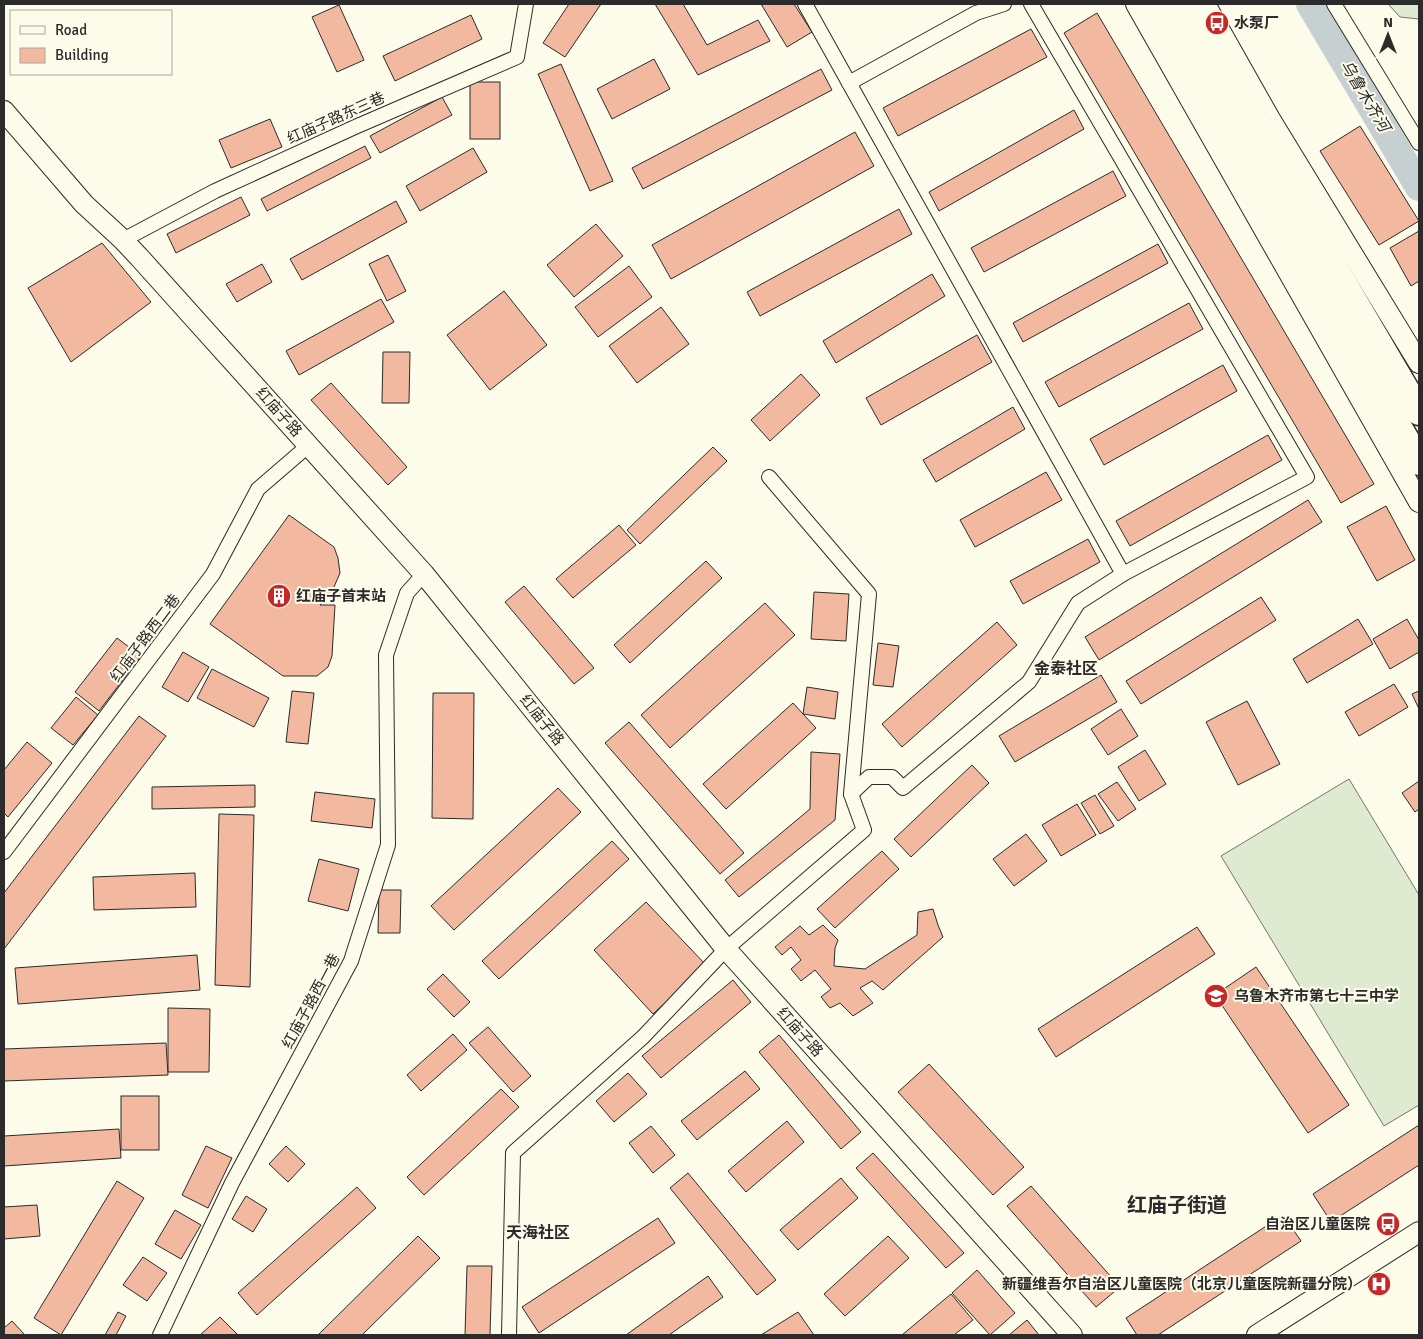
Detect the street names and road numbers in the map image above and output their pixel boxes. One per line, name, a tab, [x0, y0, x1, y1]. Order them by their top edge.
street label: 红庙子路东三巷	[284, 88, 388, 148]
street label: 红庙子路	[252, 384, 306, 440]
street label: 红庙子路西二巷	[106, 591, 184, 685]
street label: 红庙子路	[516, 691, 568, 749]
street label: 红庙子路西一巷	[278, 950, 344, 1052]
street label: 红庙子路	[773, 1004, 827, 1060]

